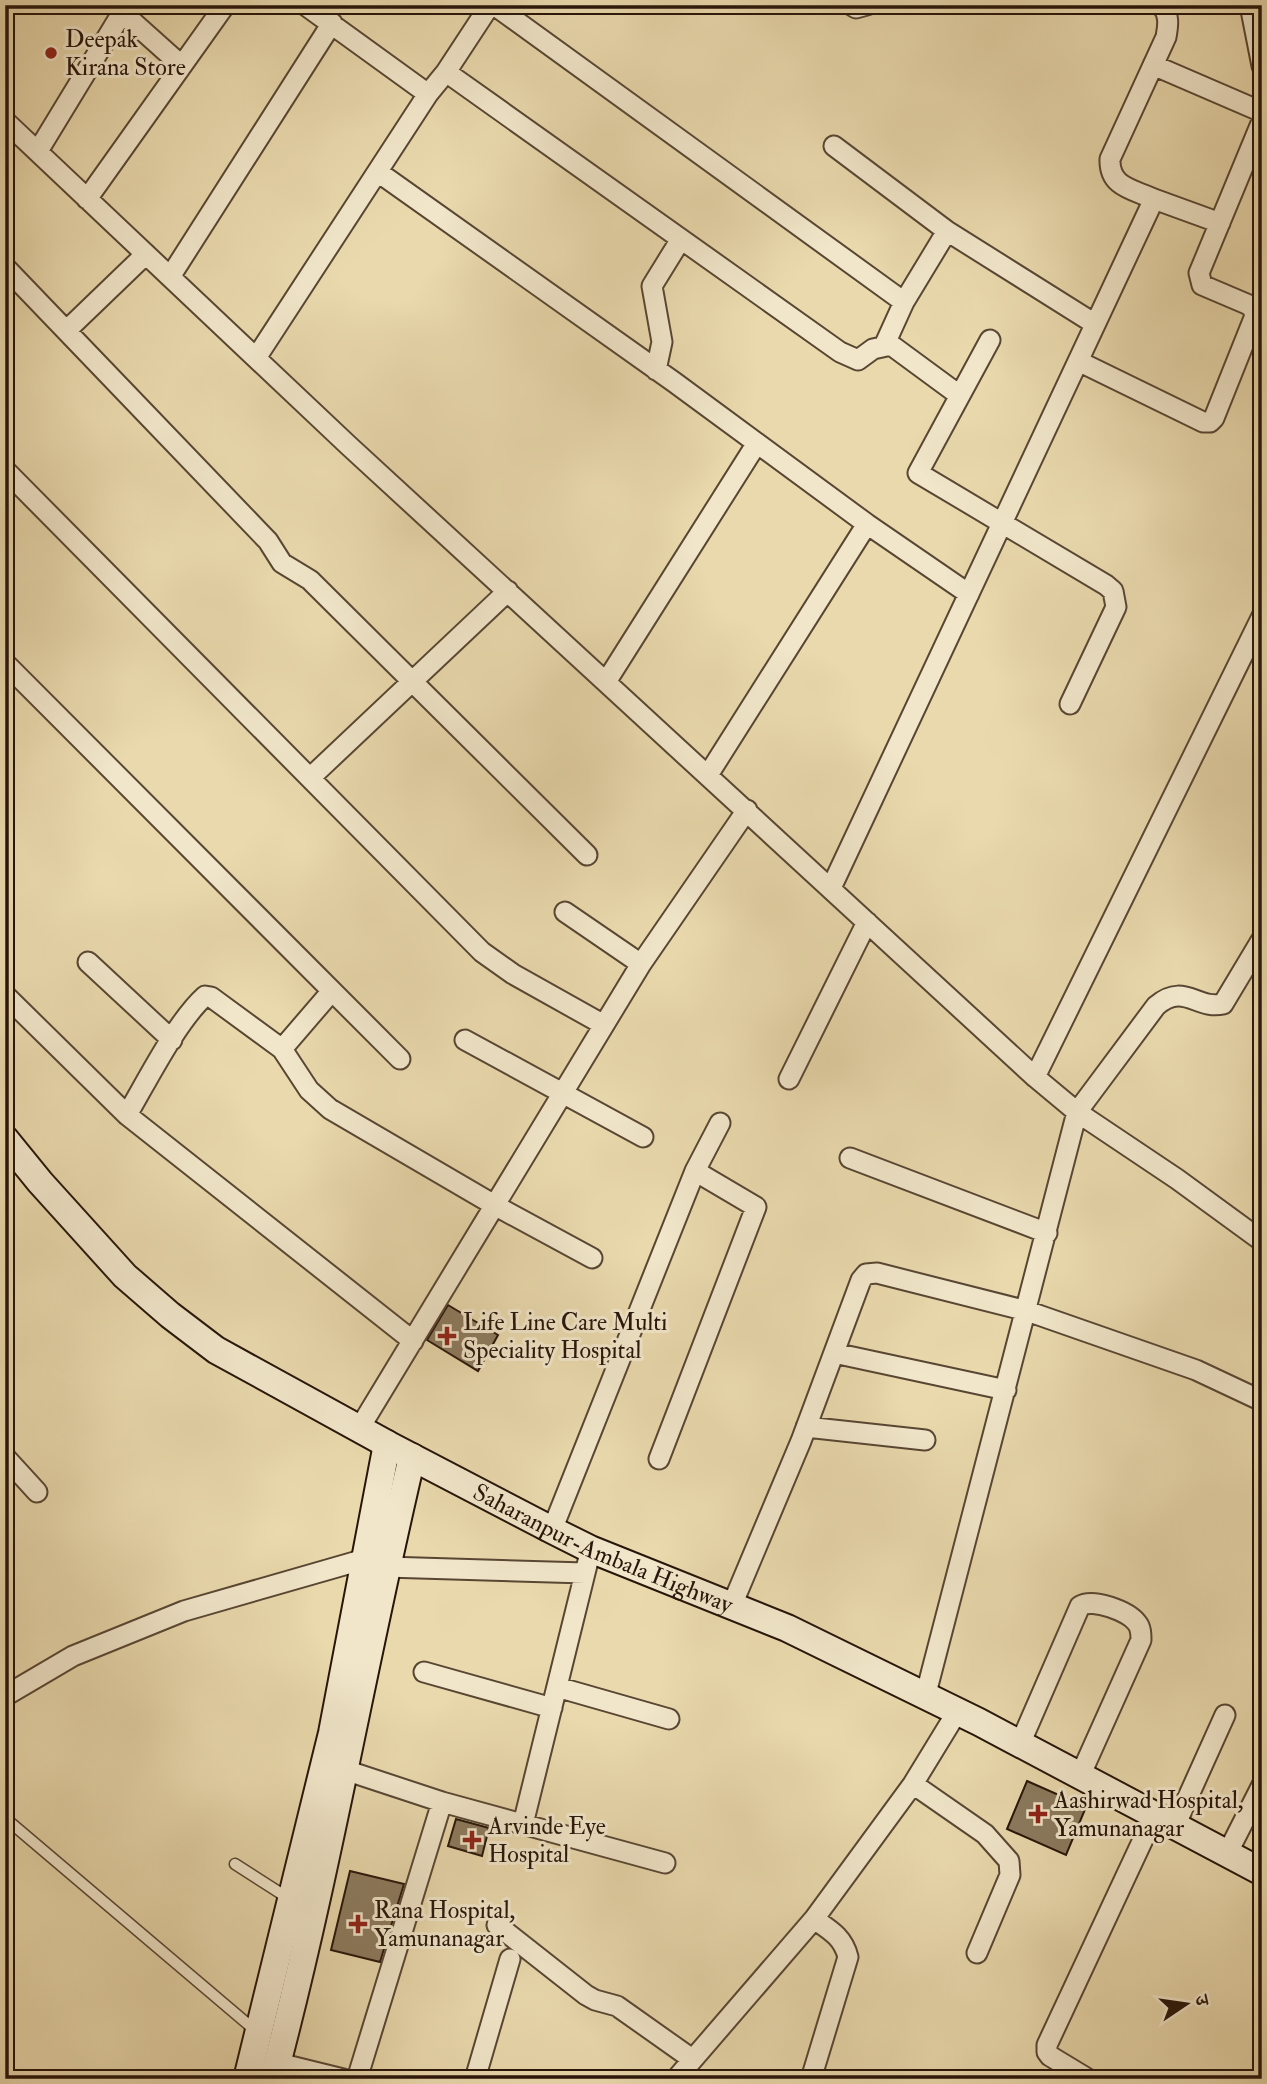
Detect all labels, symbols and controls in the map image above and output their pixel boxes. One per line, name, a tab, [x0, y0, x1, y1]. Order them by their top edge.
place label: Deepak Kirana Store	[65, 24, 186, 83]
marker: Deepak Kirana Store	[43, 45, 59, 61]
place label: Life Line Care Multi Speciality Hospital	[463, 1307, 667, 1366]
marker: Life Line Care Multi Speciality Hospital	[437, 1326, 457, 1346]
street label: Saharanpur-Ambala Highway	[468, 1477, 738, 1621]
place label: Aashirwad Hospital, Yamunanagar	[1053, 1785, 1244, 1844]
marker: Aashirwad Hospital, Yamunanagar	[1028, 1804, 1048, 1824]
place label: Arvinde Eye Hospital	[487, 1811, 606, 1870]
marker: Arvinde Eye Hospital	[462, 1830, 482, 1850]
place label: Rana Hospital, Yamunanagar	[374, 1895, 515, 1954]
marker: Rana Hospital, Yamunanagar	[348, 1914, 368, 1934]
north arrow	[1152, 1968, 1222, 2038]
text: उ	[1188, 1991, 1215, 2009]

